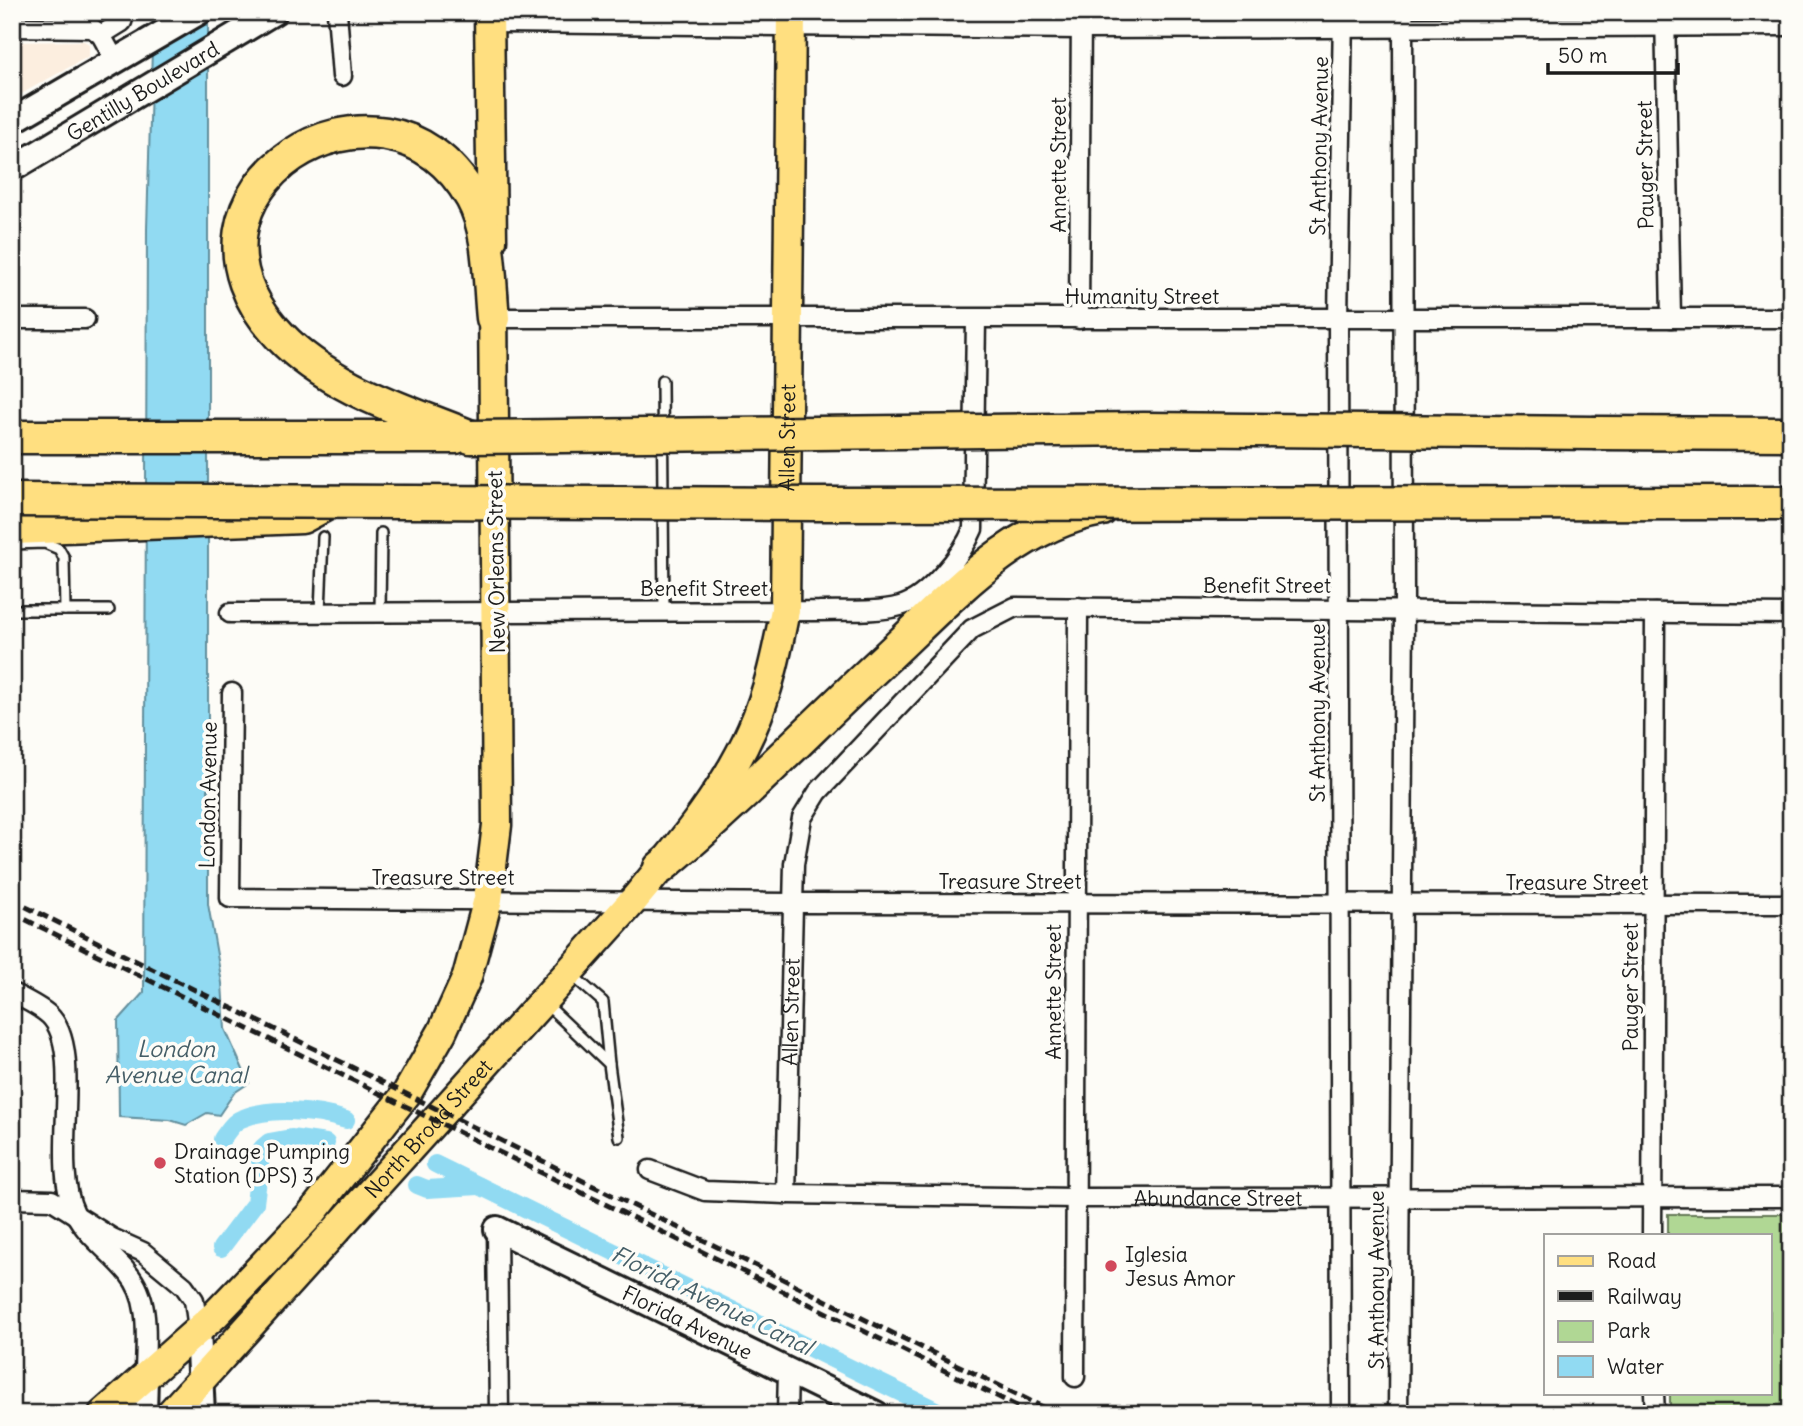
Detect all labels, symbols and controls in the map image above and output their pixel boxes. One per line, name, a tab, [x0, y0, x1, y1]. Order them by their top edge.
scale bar	[1548, 32, 1677, 76]
street label: Gentilly Boulevard	[61, 35, 224, 147]
text: 50 m	[1558, 42, 1607, 69]
street label: St Anthony Avenue	[1304, 56, 1334, 236]
street label: Annette Street	[1045, 97, 1072, 233]
street label: Pauger Street	[1630, 100, 1660, 230]
street label: Humanity Street	[1065, 283, 1219, 310]
street label: Allen Street	[773, 384, 801, 492]
street label: New Orleans Street	[481, 470, 511, 654]
street label: Benefit Street	[1203, 572, 1331, 599]
street label: Benefit Street	[640, 575, 768, 602]
street label: St Anthony Avenue	[1304, 623, 1331, 803]
street label: London Avenue	[193, 721, 223, 869]
street label: Treasure Street	[372, 864, 514, 891]
street label: Treasure Street	[939, 868, 1081, 895]
street label: Treasure Street	[1506, 869, 1648, 896]
street label: Pauger Street	[1617, 923, 1644, 1051]
street label: Annette Street	[1040, 924, 1067, 1060]
street label: Allen Street	[776, 958, 805, 1066]
water label: London Avenue Canal	[105, 1034, 250, 1089]
street label: North Broad Street	[358, 1053, 498, 1203]
place label: Drainage Pumping Station (DPS) 3	[174, 1138, 350, 1189]
marker: Drainage Pumping Station (DPS) 3	[152, 1155, 168, 1171]
street label: Abundance Street	[1134, 1184, 1302, 1211]
street label: St Anthony Avenue	[1363, 1190, 1390, 1370]
legend	[1544, 1234, 1772, 1394]
water label: Florida Avenue Canal	[607, 1239, 817, 1361]
place label: Iglesia Jesus Amor	[1125, 1241, 1236, 1292]
text: Road	[1607, 1247, 1656, 1274]
marker: Iglesia Jesus Amor	[1103, 1258, 1119, 1274]
street label: Florida Avenue	[618, 1279, 756, 1363]
text: Railway	[1607, 1283, 1682, 1310]
text: Park	[1607, 1317, 1650, 1344]
text: Water	[1607, 1353, 1665, 1380]

